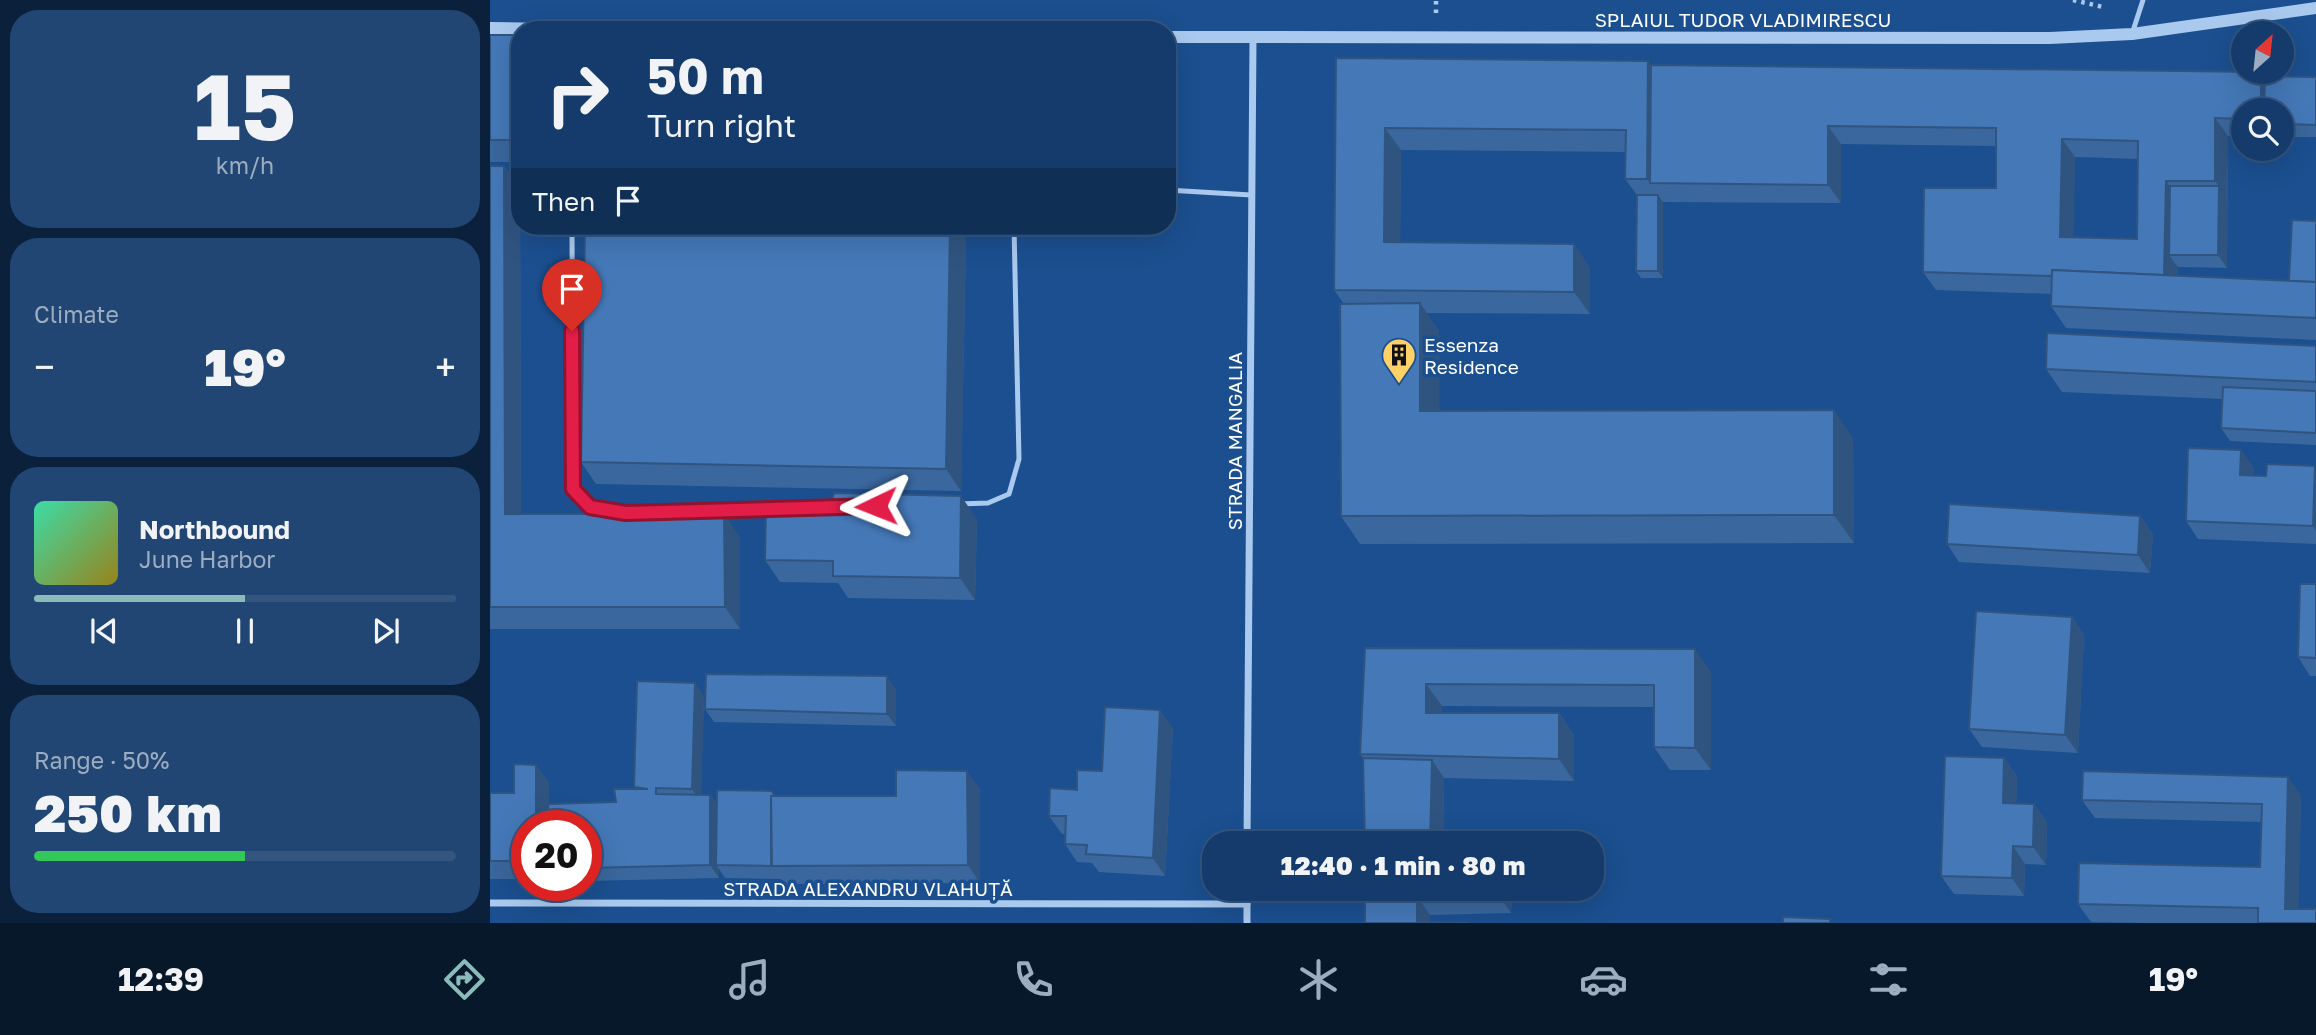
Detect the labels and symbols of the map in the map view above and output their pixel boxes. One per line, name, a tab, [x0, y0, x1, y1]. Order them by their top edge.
street label: SPLAIUL TUDOR VLADIMIRESCU	[1595, 8, 1891, 31]
north arrow	[2231, 21, 2294, 84]
pin	[542, 259, 602, 331]
place label: Essenza Residence	[1424, 333, 1519, 378]
building icon: Essenza Residence	[1380, 336, 1418, 385]
street label: STRADA MANGALIA	[1223, 351, 1246, 530]
position arrow	[839, 469, 913, 543]
speed limit sign: 20	[511, 810, 602, 901]
street label: STRADA ALEXANDRU VLAHUȚĂ	[723, 877, 1013, 901]

